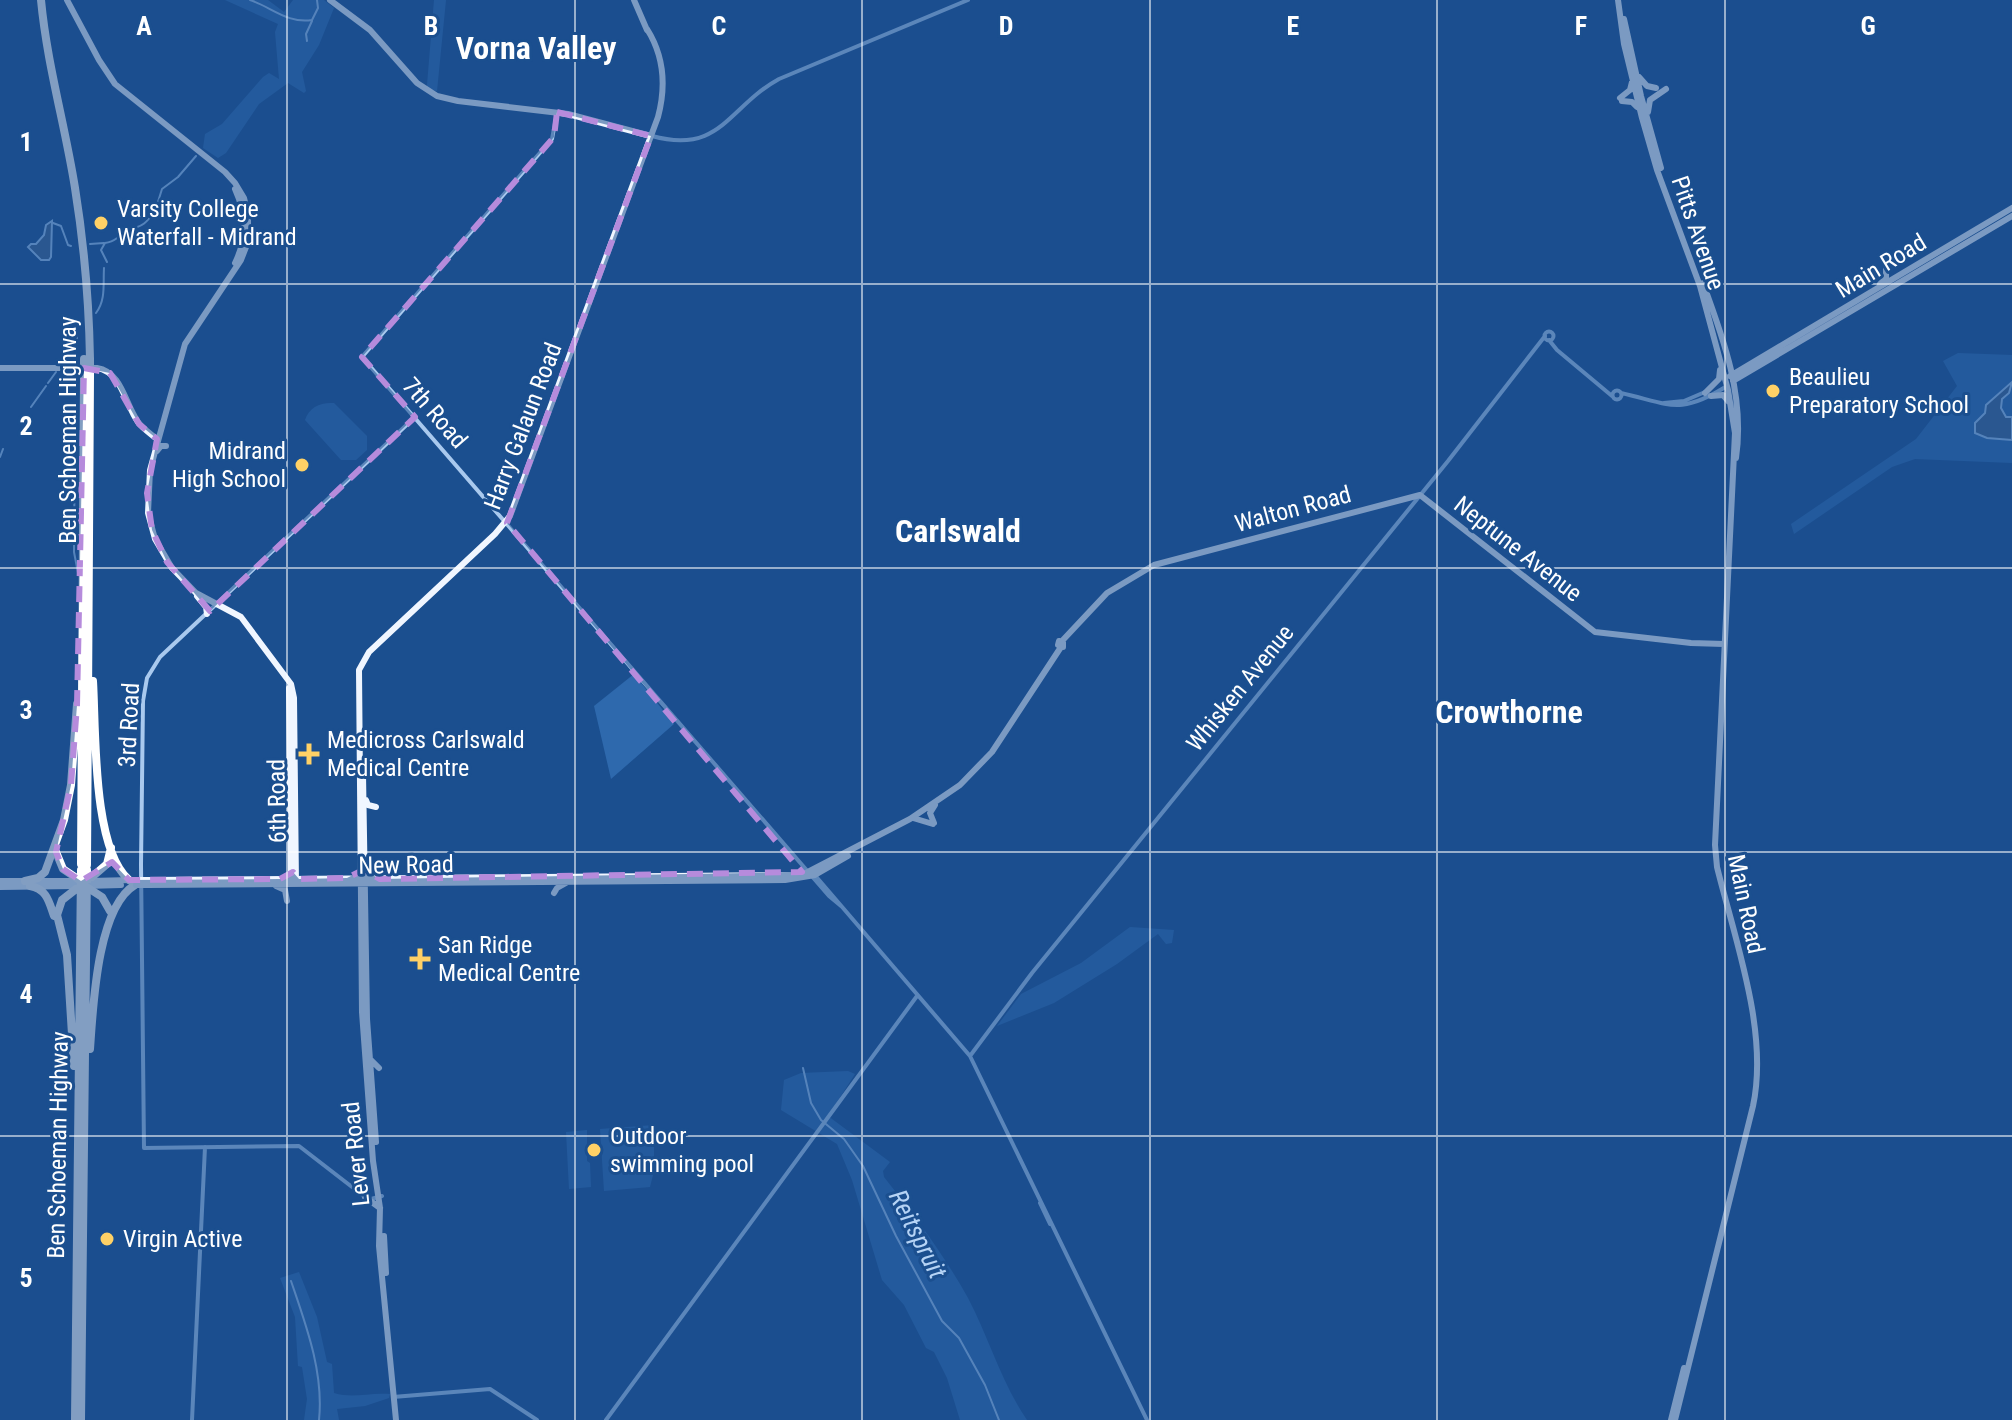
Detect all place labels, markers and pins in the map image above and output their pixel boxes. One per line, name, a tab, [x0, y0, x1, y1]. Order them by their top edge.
place label: Varsity College Waterfall - Midrand	[117, 195, 297, 251]
marker: Varsity College Waterfall - Midrand	[92, 214, 110, 232]
place label: Beaulieu Preparatory School	[1789, 363, 1969, 419]
marker: Beaulieu Preparatory School	[1764, 382, 1782, 400]
place label: Midrand High School	[172, 437, 286, 493]
marker: Midrand High School	[293, 456, 311, 474]
place label: Medicross Carlswald Medical Centre	[327, 726, 525, 782]
marker: Medicross Carlswald Medical Centre	[298, 743, 320, 765]
place label: San Ridge Medical Centre	[438, 931, 580, 987]
marker: San Ridge Medical Centre	[409, 948, 431, 970]
place label: Outdoor swimming pool	[610, 1122, 754, 1178]
marker: Outdoor swimming pool	[585, 1141, 603, 1159]
place label: Virgin Active	[123, 1225, 242, 1253]
marker: Virgin Active	[98, 1230, 116, 1248]

